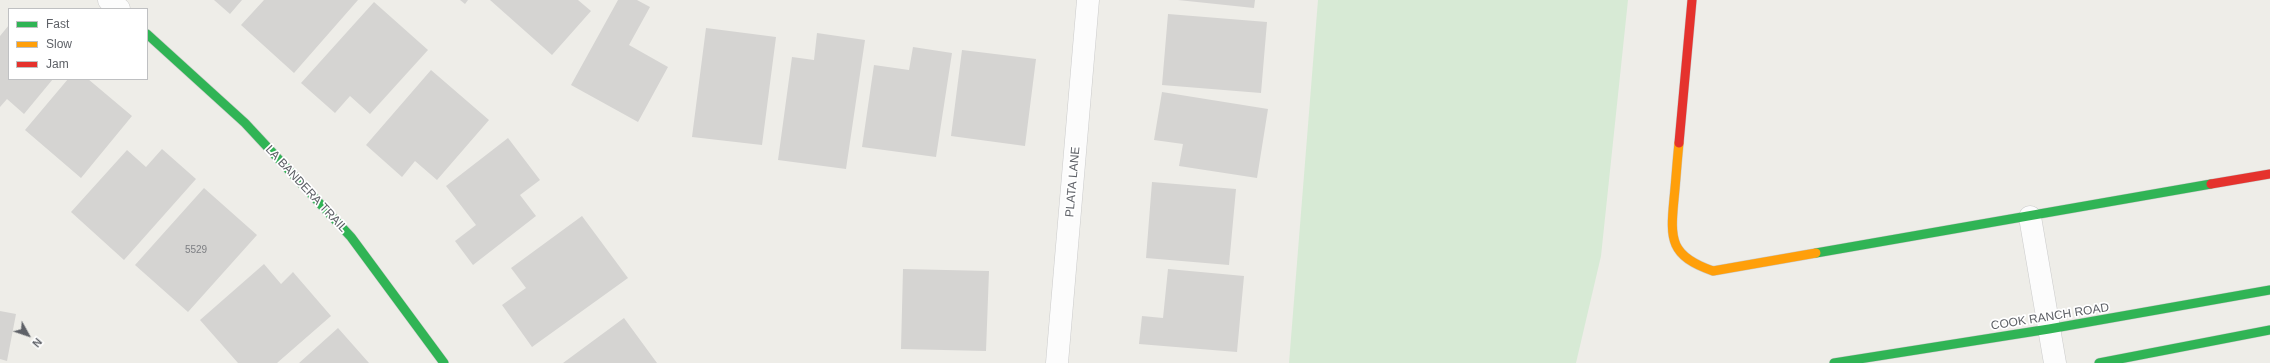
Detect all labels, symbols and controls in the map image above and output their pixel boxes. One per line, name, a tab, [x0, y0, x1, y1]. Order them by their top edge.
legend	[8, 8, 148, 80]
text: Fast	[46, 17, 69, 31]
text: Slow	[46, 37, 72, 51]
text: Jam	[46, 57, 69, 71]
street label: LA BANDERA TRAIL	[262, 143, 350, 235]
street label: PLATA LANE	[1063, 146, 1083, 218]
house number: 5529	[185, 244, 207, 256]
street label: COOK RANCH ROAD	[1990, 301, 2110, 333]
north arrow	[8, 315, 48, 355]
text: N	[30, 336, 44, 350]

